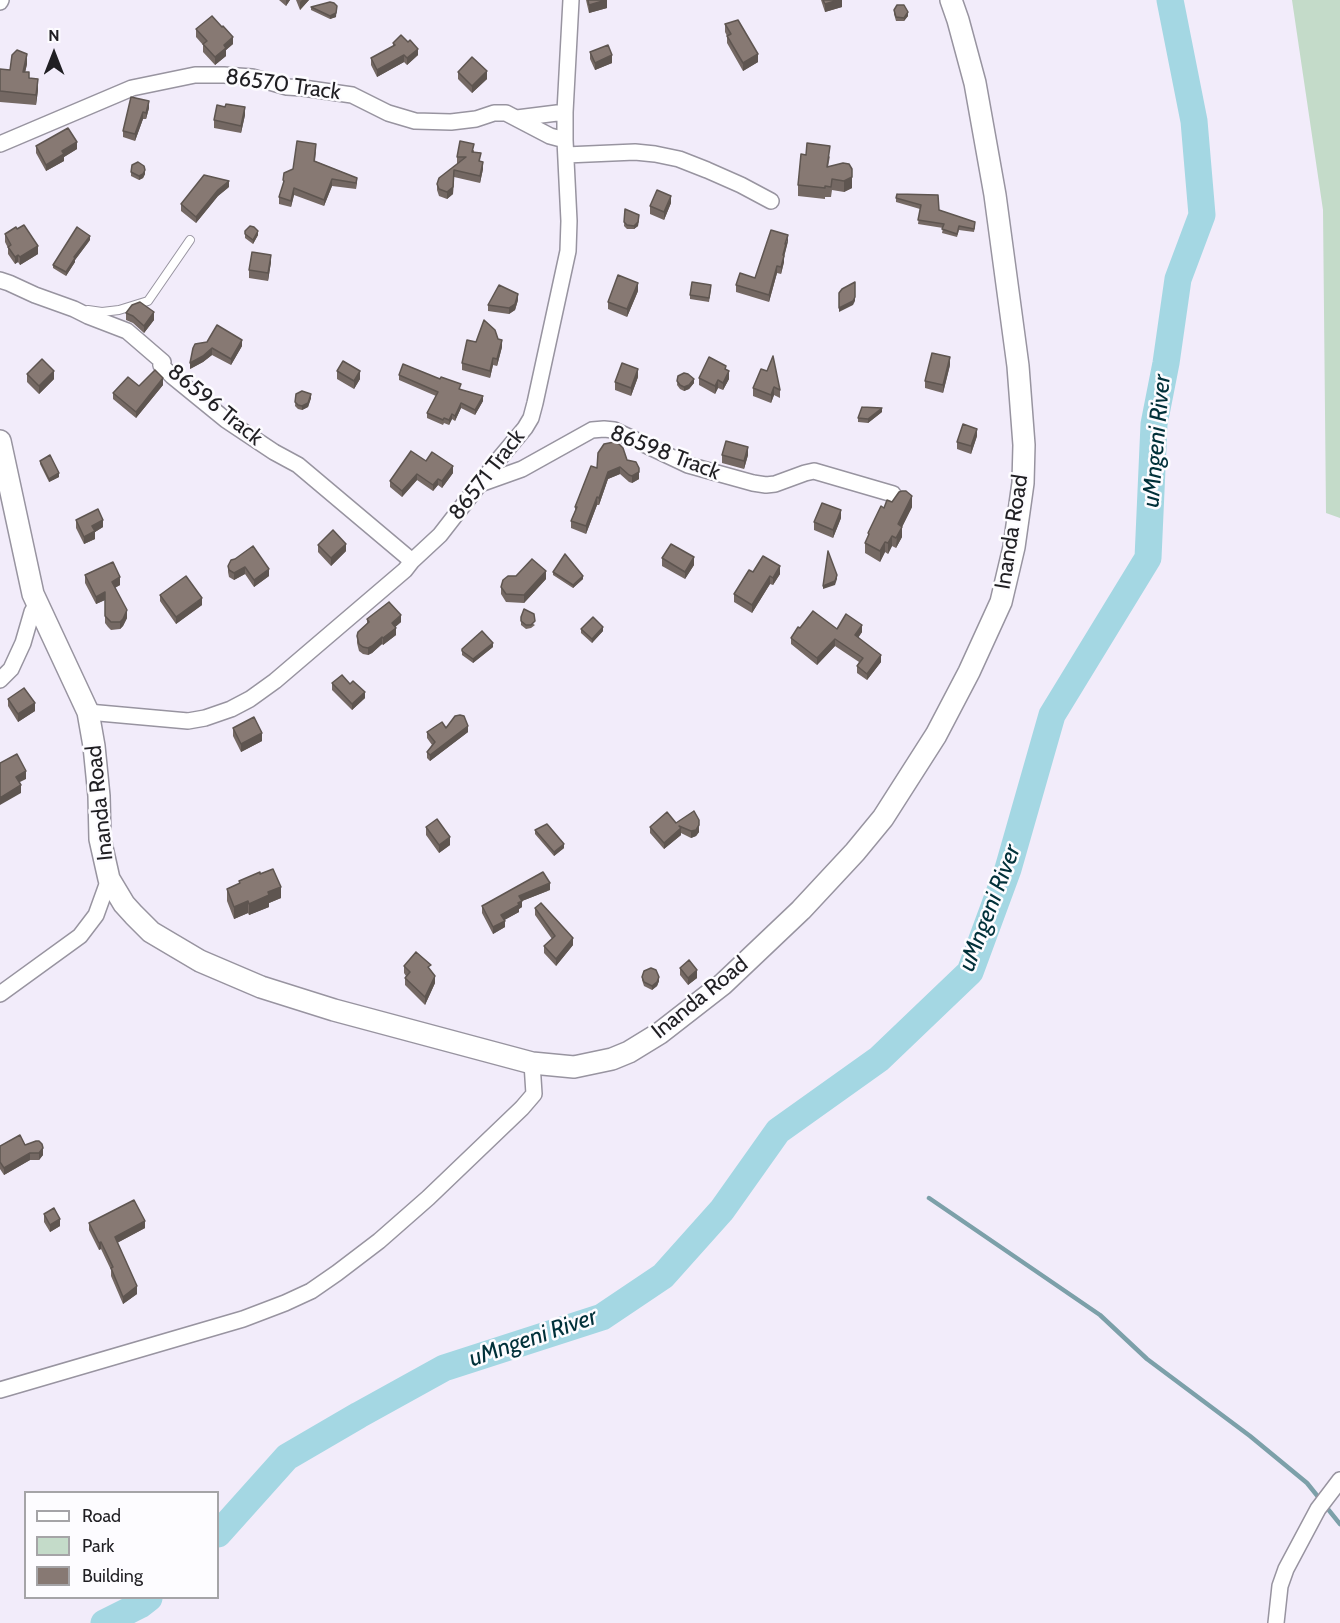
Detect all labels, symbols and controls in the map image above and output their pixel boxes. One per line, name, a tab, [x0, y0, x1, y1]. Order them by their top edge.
north arrow	[24, 24, 84, 84]
text: N	[48, 26, 60, 45]
street label: 86570 Track	[224, 64, 342, 106]
street label: 86596 Track	[162, 359, 268, 451]
water label: uMngeni River	[1137, 373, 1177, 509]
street label: 86598 Track	[606, 420, 724, 486]
street label: 86571 Track	[443, 424, 531, 526]
street label: Inanda Road	[990, 473, 1034, 591]
street label: Inanda Road	[81, 744, 119, 862]
water label: uMngeni River	[953, 841, 1027, 975]
street label: Inanda Road	[647, 951, 753, 1045]
water label: uMngeni River	[465, 1303, 601, 1373]
legend	[24, 1491, 219, 1599]
text: Road	[82, 1505, 121, 1527]
text: Park	[82, 1535, 114, 1557]
text: Building	[82, 1565, 143, 1587]

